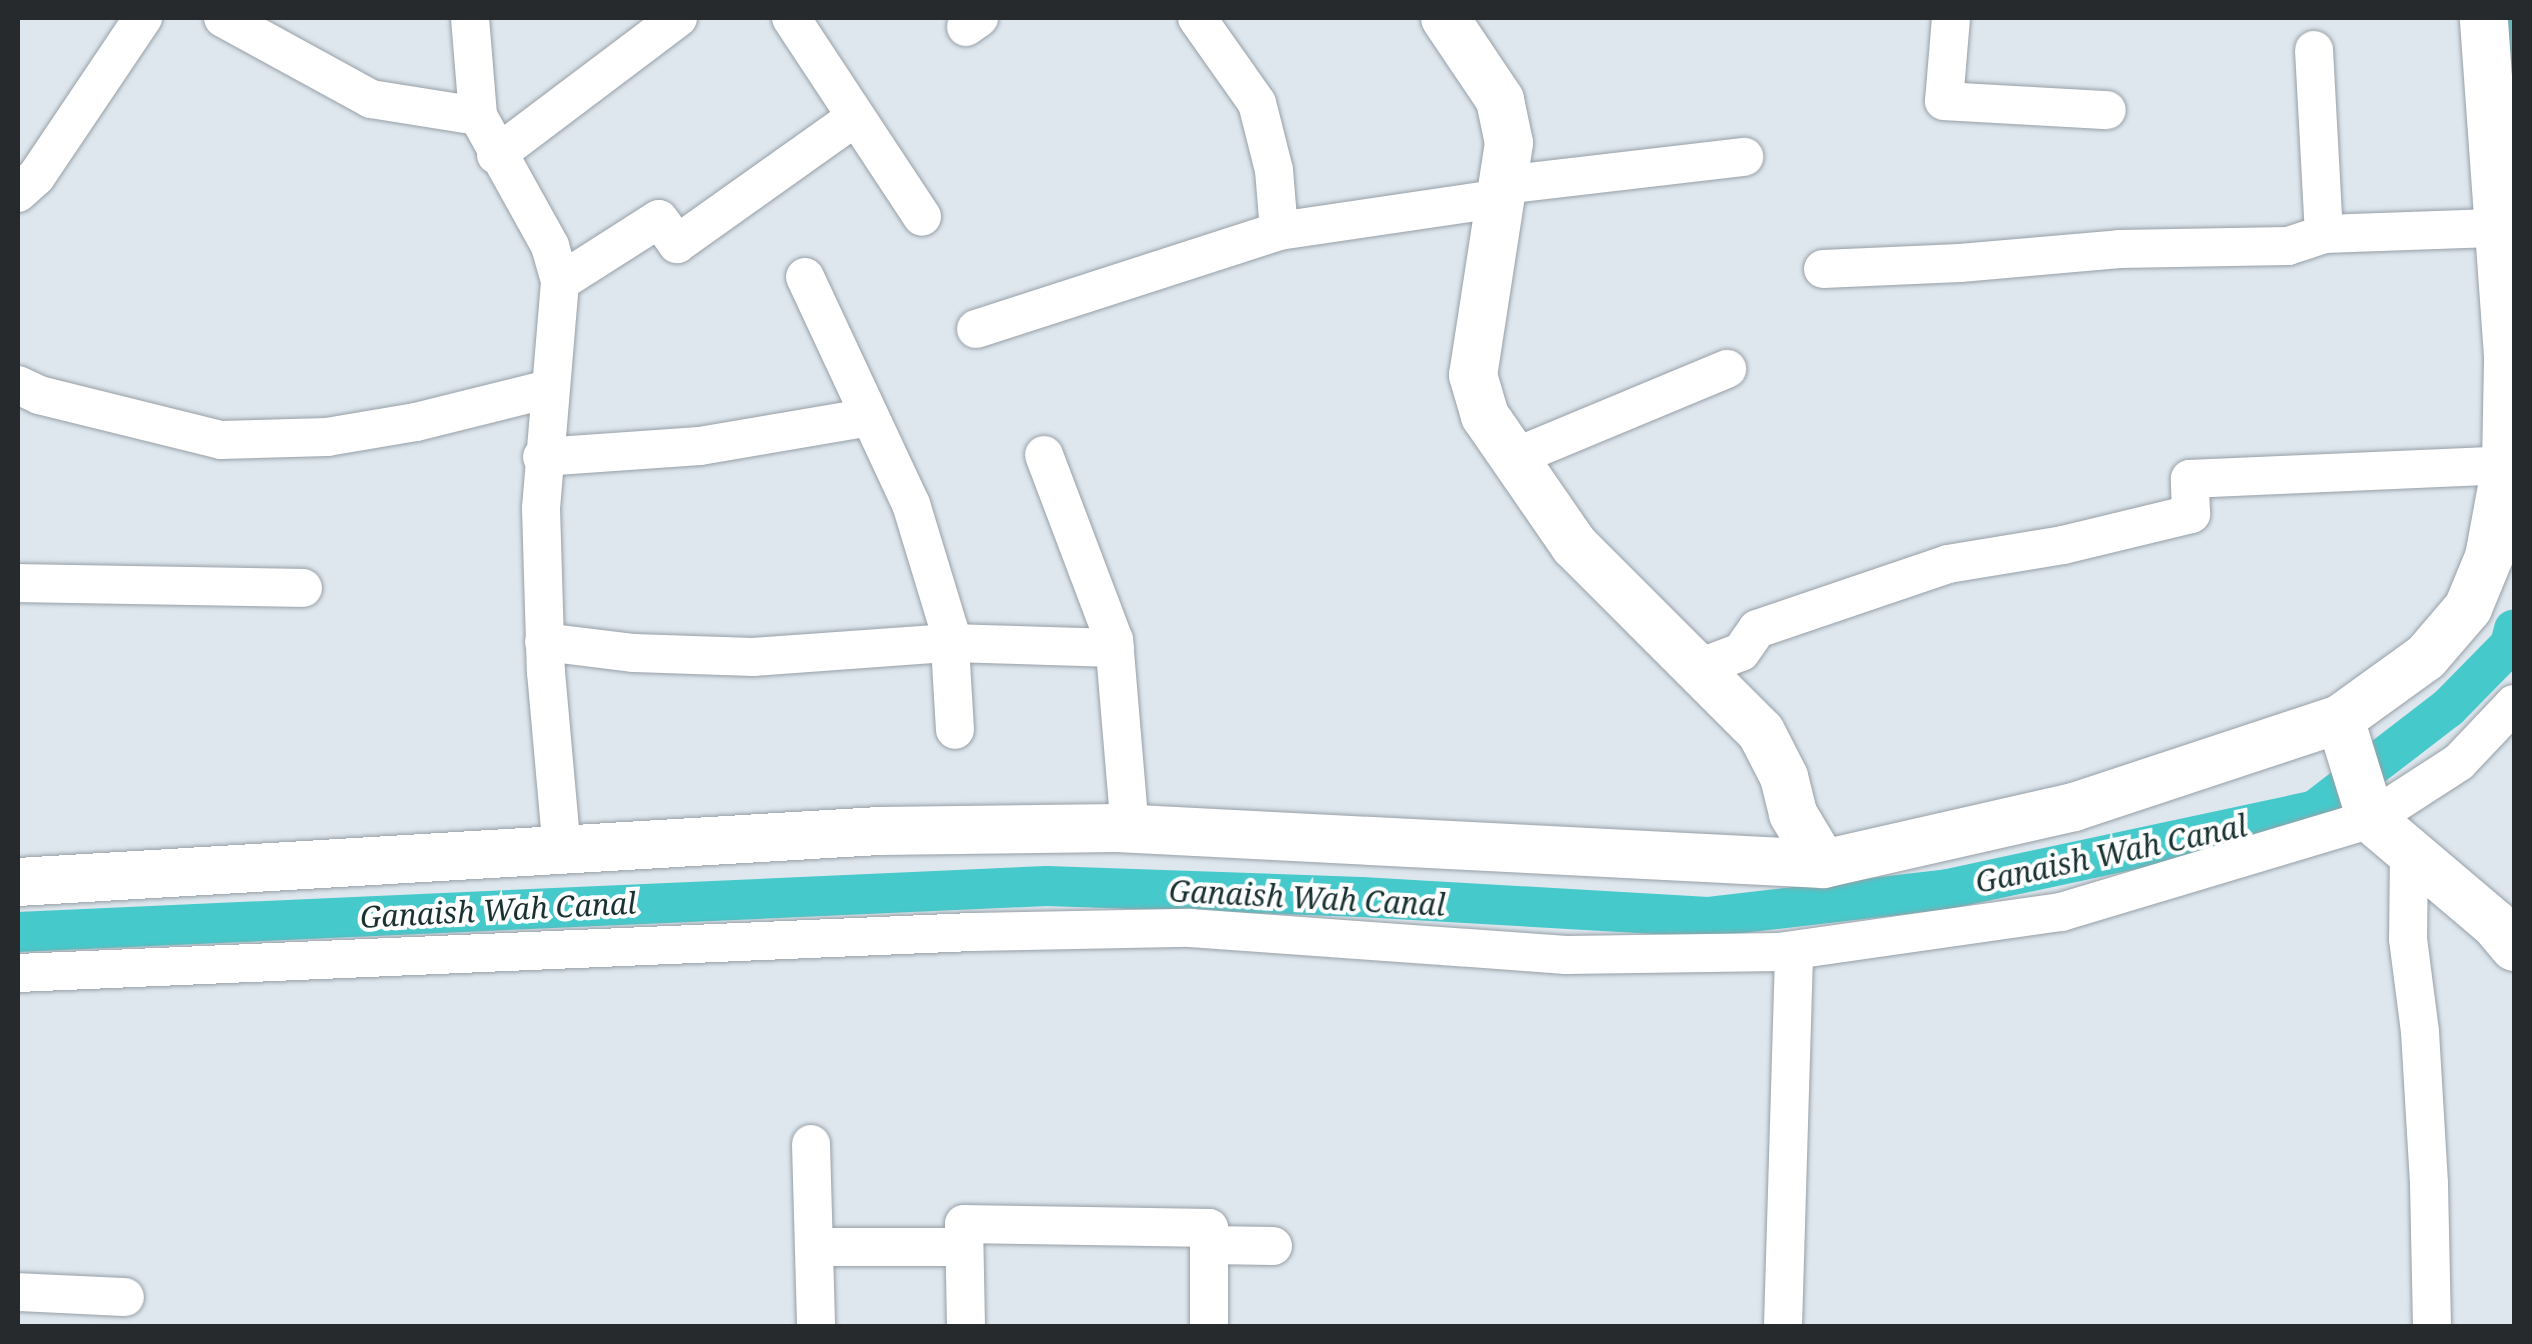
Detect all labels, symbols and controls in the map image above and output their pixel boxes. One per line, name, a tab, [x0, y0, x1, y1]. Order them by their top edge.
water label: Ganaish Wah Canal	[1972, 808, 2250, 900]
water label: Ganaish Wah Canal	[1168, 873, 1446, 923]
water label: Ganaish Wah Canal	[359, 885, 637, 935]

